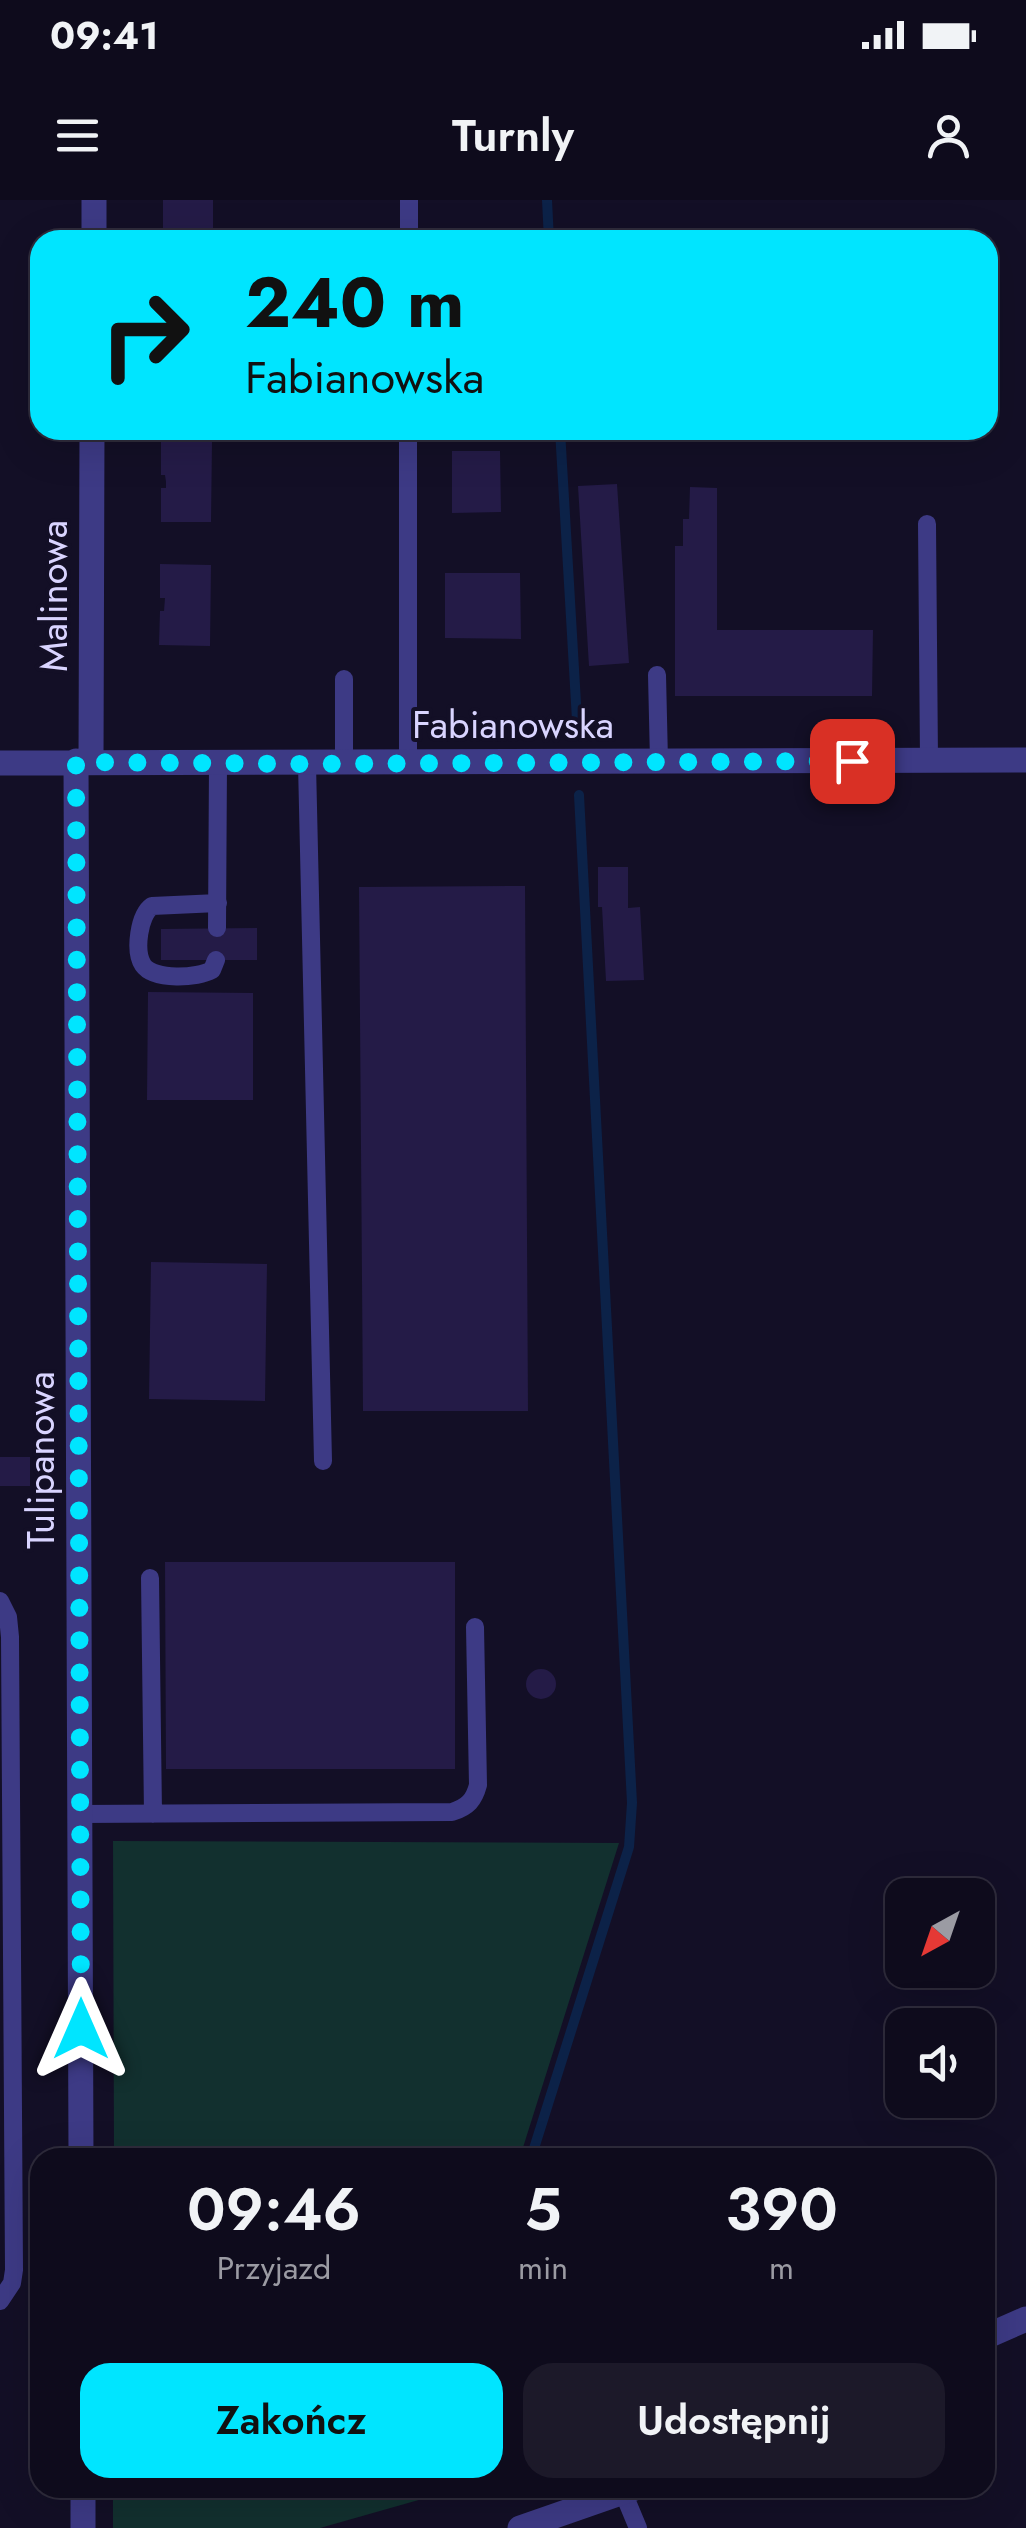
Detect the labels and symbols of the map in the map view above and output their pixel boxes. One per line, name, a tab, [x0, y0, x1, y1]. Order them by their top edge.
street label: Malinowa	[26, 520, 81, 672]
street label: Fabianowska	[412, 697, 614, 752]
pin	[810, 719, 895, 804]
street label: Tulipanowa	[13, 1371, 68, 1549]
north arrow	[885, 1878, 995, 1988]
position arrow	[29, 1977, 133, 2081]

